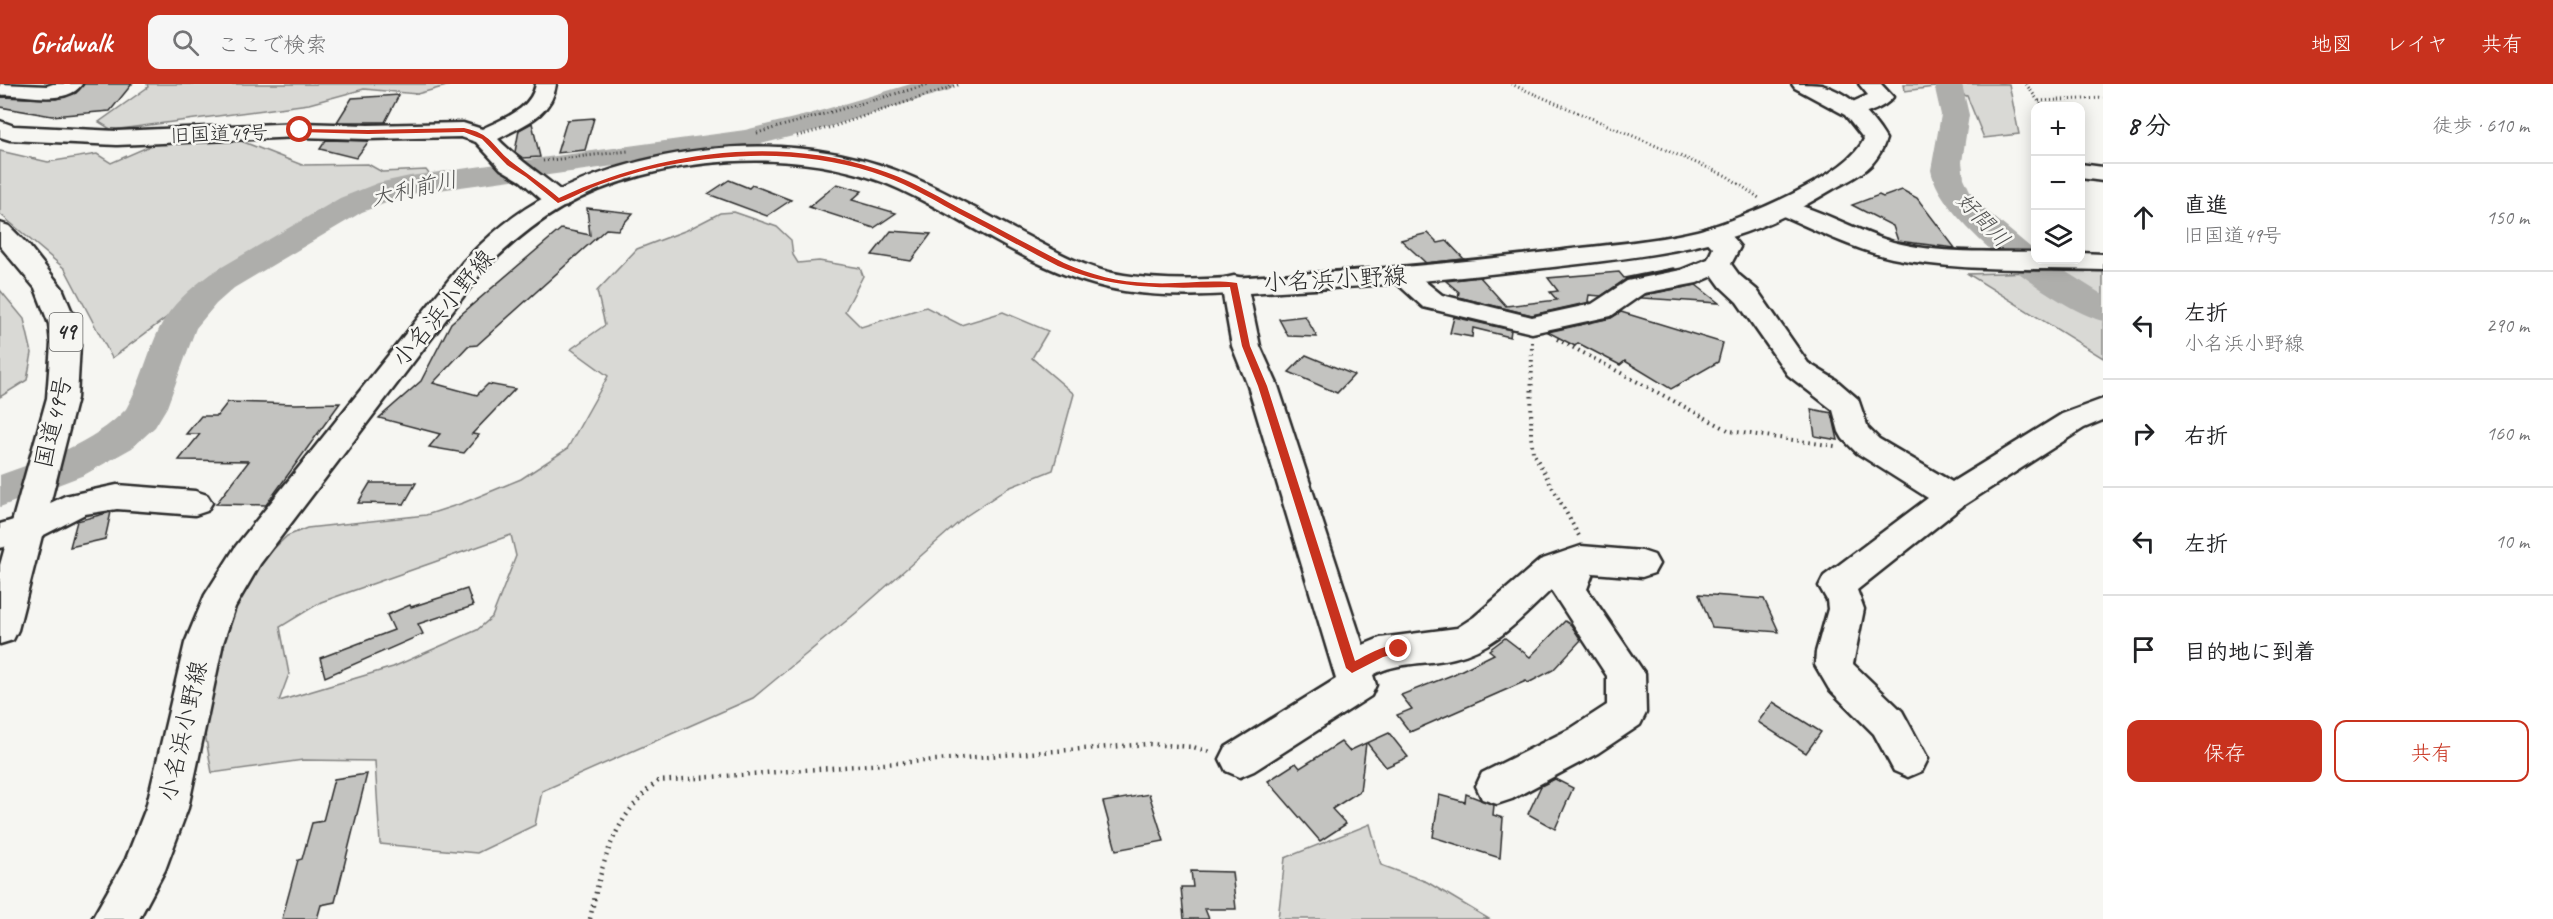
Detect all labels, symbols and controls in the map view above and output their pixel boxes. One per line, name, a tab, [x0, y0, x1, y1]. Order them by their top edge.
search box	[148, 15, 568, 69]
text: Gridwalk	[30, 25, 112, 60]
icon: search	[169, 26, 202, 59]
text: ここで検索	[217, 31, 327, 59]
text: 地図	[2311, 31, 2353, 57]
text: レイヤ	[2386, 31, 2448, 57]
text: 共有	[2481, 31, 2523, 57]
map controls	[2031, 102, 2085, 264]
button: +	[2031, 102, 2085, 156]
text: 8 分	[2127, 109, 2171, 142]
text: 徒歩 · 610 m	[2433, 113, 2529, 138]
route start	[286, 116, 312, 142]
street label: 旧国道49号	[170, 120, 268, 148]
button: −	[2031, 156, 2085, 210]
water label: 大利前川	[368, 165, 460, 213]
water label: 好間川	[1950, 187, 2016, 253]
text: 直進	[2184, 191, 2228, 219]
icon: ahead	[2127, 201, 2160, 234]
text: 150 m	[2486, 205, 2529, 230]
button: layers	[2031, 210, 2085, 264]
text: 旧国道49号	[2184, 223, 2282, 248]
street label: 小名浜小野線	[385, 243, 501, 373]
street label: 小名浜小野線	[1262, 260, 1408, 298]
text: 左折	[2184, 299, 2228, 327]
icon: left	[2127, 309, 2160, 342]
road number: 49	[50, 313, 82, 351]
text: 290 m	[2486, 313, 2529, 338]
text: 小名浜小野線	[2184, 331, 2304, 356]
street label: 国道49号	[28, 373, 78, 471]
icon: right	[2127, 417, 2160, 450]
text: 160 m	[2486, 421, 2529, 446]
text: 右折	[2184, 422, 2228, 450]
icon: left	[2127, 525, 2160, 558]
text: 10 m	[2495, 529, 2529, 554]
text: 左折	[2184, 530, 2228, 558]
icon: arrive	[2127, 633, 2160, 666]
route end	[1385, 635, 1411, 661]
text: 目的地に到着	[2184, 638, 2316, 666]
street label: 小名浜小野線	[152, 657, 214, 805]
button: 保存	[2127, 720, 2322, 782]
button: 共有	[2334, 720, 2529, 782]

